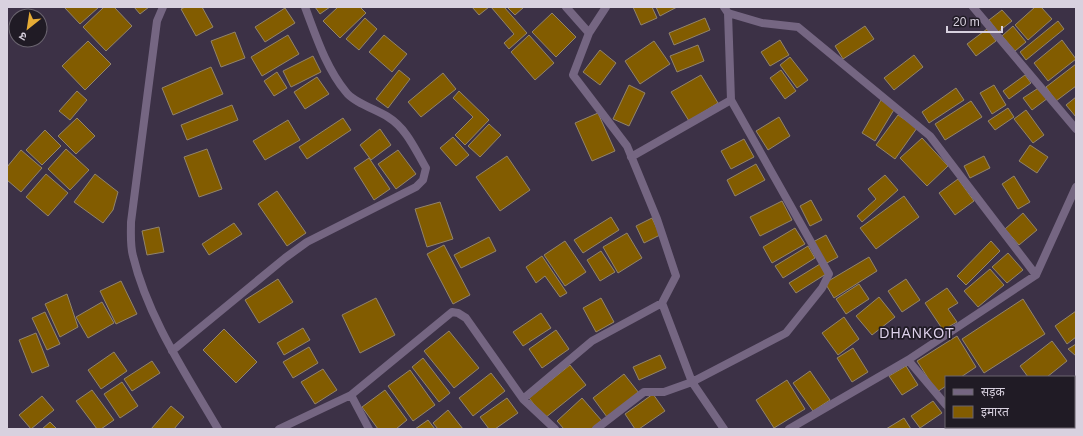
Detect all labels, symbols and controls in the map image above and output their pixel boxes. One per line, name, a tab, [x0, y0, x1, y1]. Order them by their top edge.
north arrow	[8, 8, 48, 48]
scale bar	[947, 8, 1002, 34]
text: 20 m	[953, 15, 980, 29]
text: उ	[17, 30, 29, 43]
district label: DHANKOT	[879, 325, 955, 341]
legend	[945, 376, 1075, 428]
text: सड़क	[981, 385, 1006, 399]
text: इमारत	[981, 405, 1010, 419]

